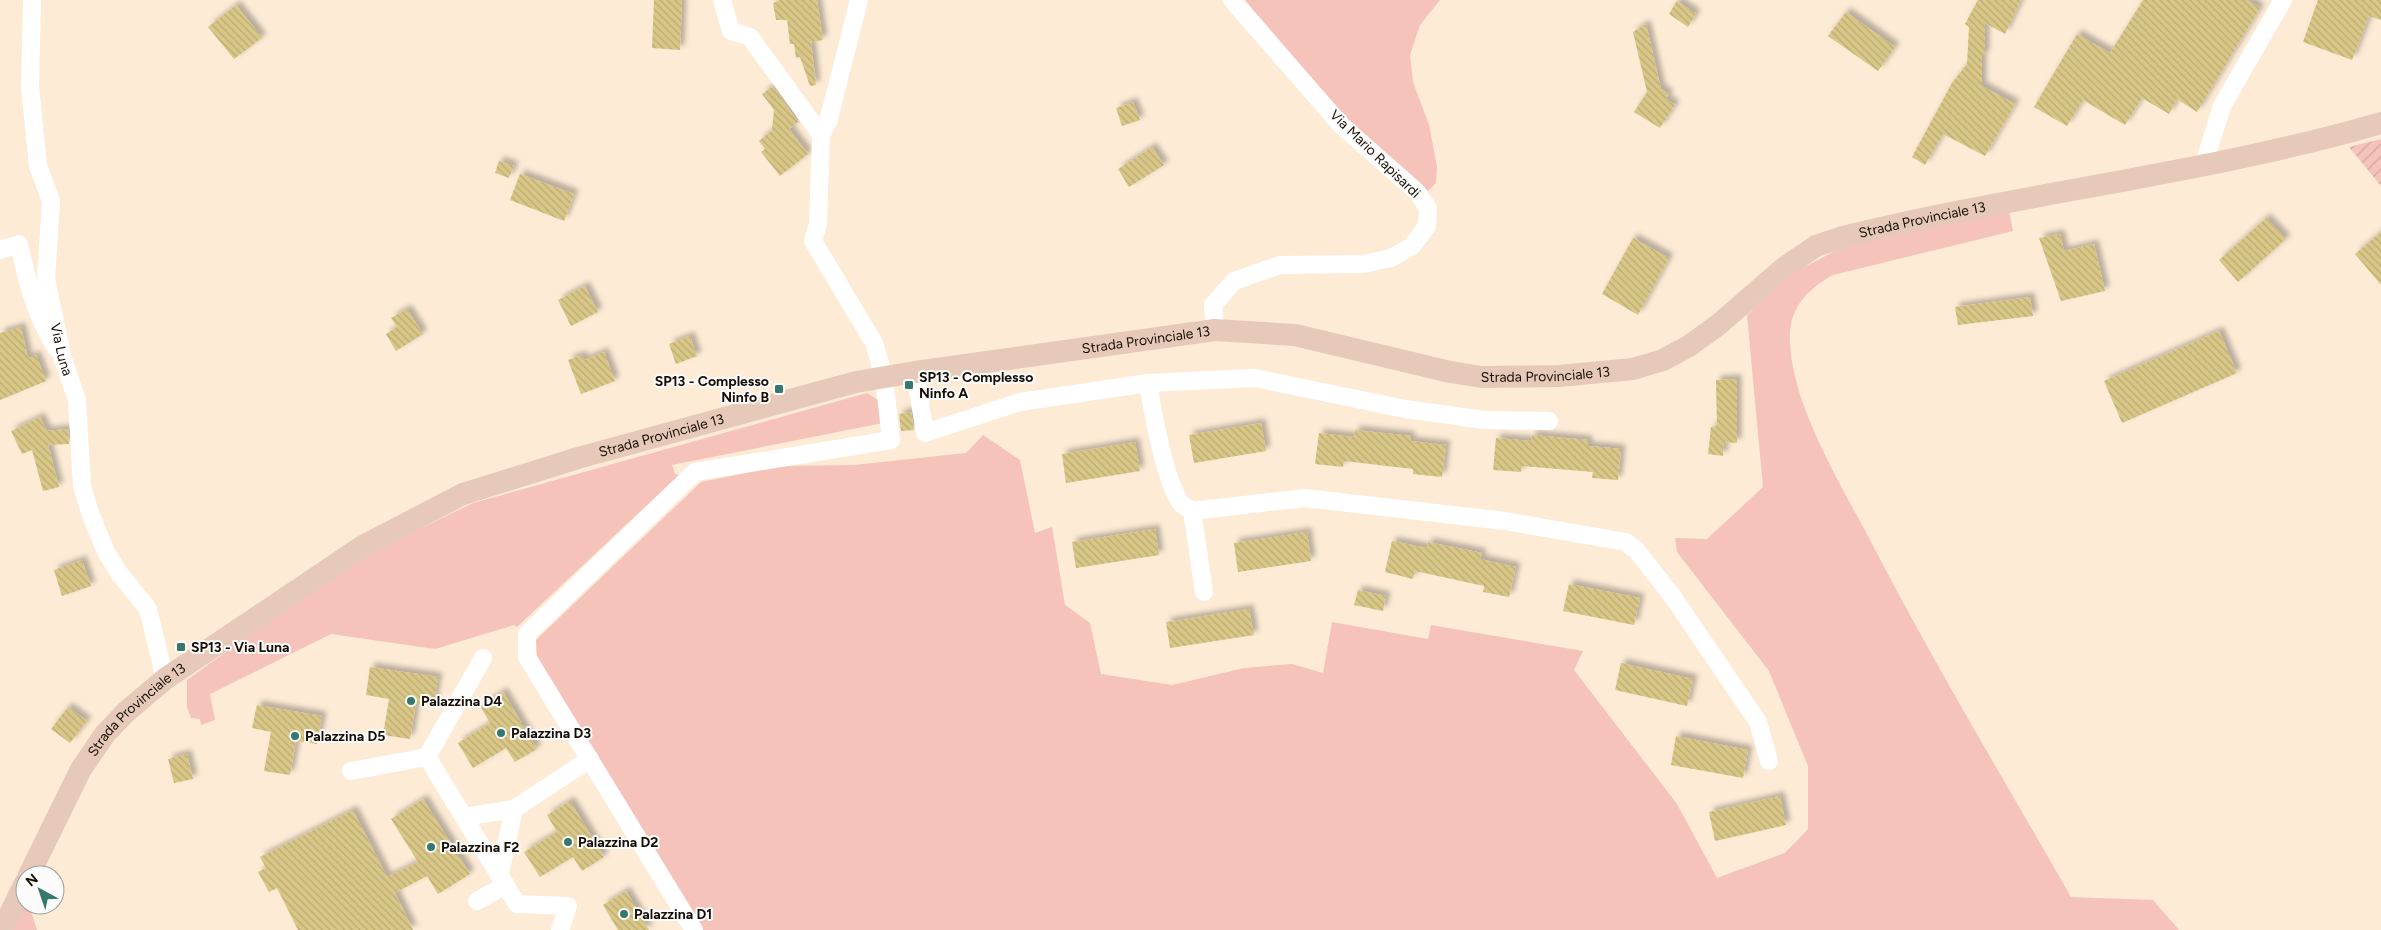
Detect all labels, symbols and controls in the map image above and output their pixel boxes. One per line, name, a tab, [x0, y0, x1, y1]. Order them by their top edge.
street label: Via Mario Rapisardi	[1326, 106, 1424, 202]
street label: Strada Provinciale 13	[1857, 198, 1987, 241]
street label: Via Luna	[47, 322, 77, 378]
street label: Strada Provinciale 13	[1081, 322, 1211, 357]
street label: Strada Provinciale 13	[1481, 363, 1611, 386]
place label: SP13 - Complesso Ninfo A	[919, 369, 1033, 402]
place label: SP13 - Complesso Ninfo B	[655, 373, 769, 406]
marker: SP13 - Complesso Ninfo A	[903, 379, 915, 391]
marker: SP13 - Complesso Ninfo B	[773, 383, 785, 395]
street label: Strada Provinciale 13	[597, 410, 726, 461]
place label: SP13 - Via Luna	[191, 639, 289, 656]
marker: SP13 - Via Luna	[175, 641, 187, 653]
street label: Strada Provinciale 13	[84, 659, 189, 760]
place label: Palazzina D4	[421, 693, 502, 710]
marker: Palazzina D4	[405, 695, 417, 707]
place label: Palazzina D3	[511, 725, 591, 742]
marker: Palazzina D3	[495, 727, 507, 739]
place label: Palazzina D5	[305, 728, 385, 745]
marker: Palazzina D5	[289, 730, 301, 742]
place label: Palazzina D2	[578, 834, 658, 851]
marker: Palazzina D2	[562, 836, 574, 848]
place label: Palazzina F2	[441, 839, 519, 856]
marker: Palazzina F2	[425, 841, 437, 853]
north arrow	[15, 865, 65, 915]
text: N	[22, 870, 42, 890]
place label: Palazzina D1	[634, 906, 712, 923]
marker: Palazzina D1	[618, 908, 630, 920]

